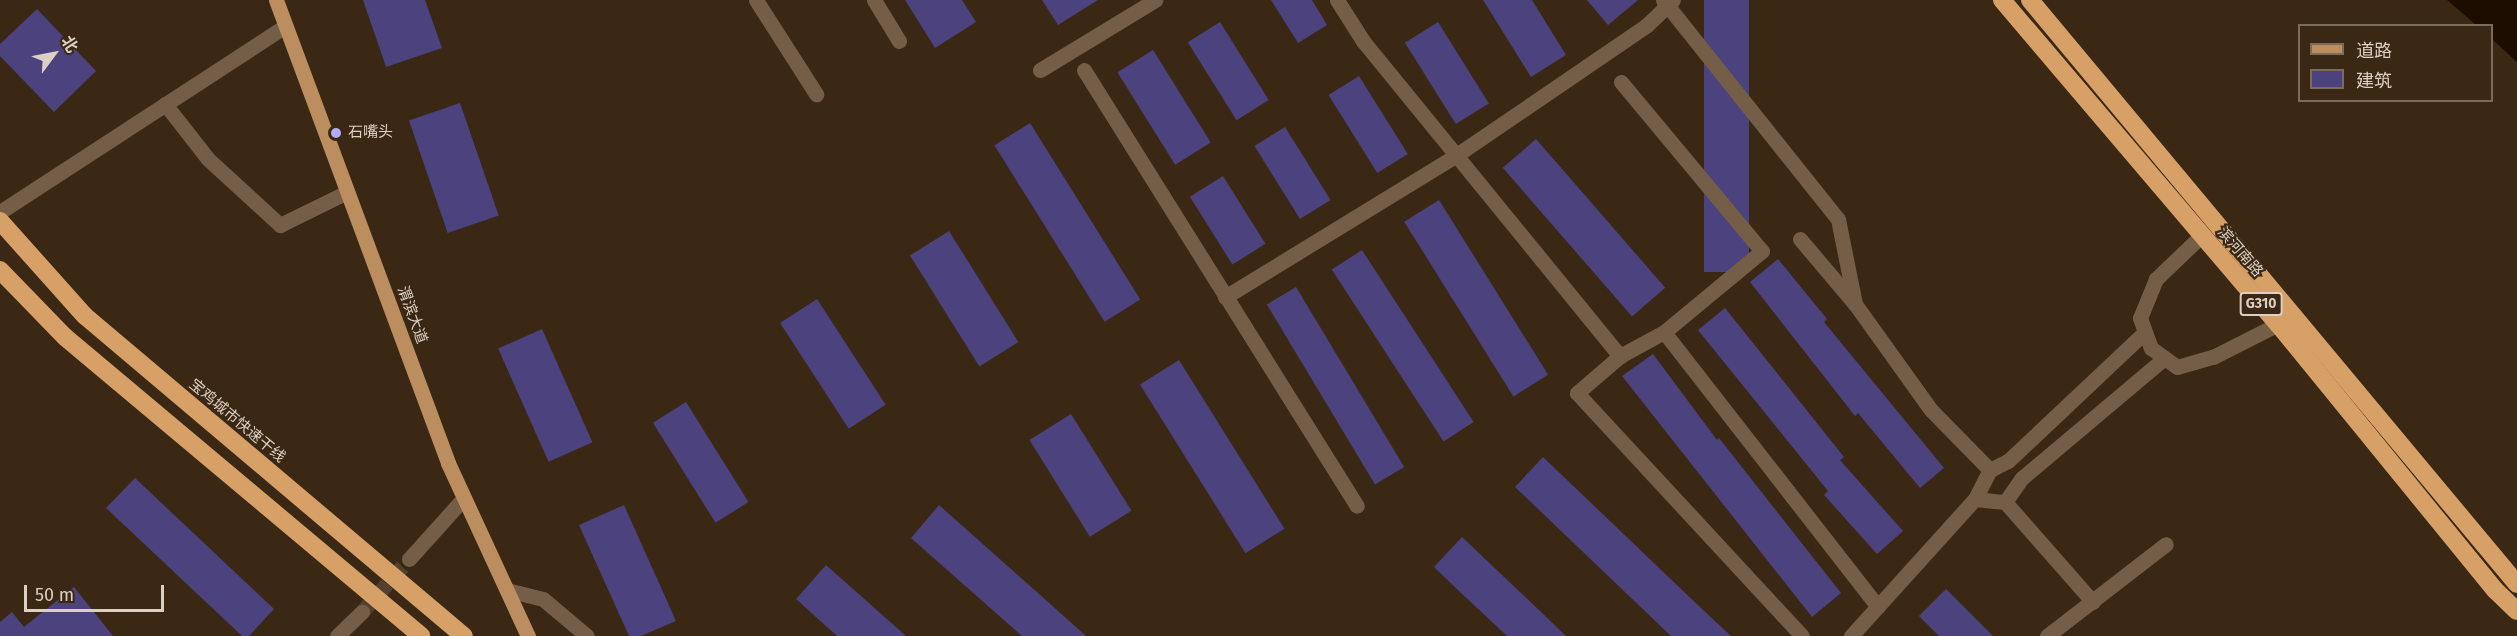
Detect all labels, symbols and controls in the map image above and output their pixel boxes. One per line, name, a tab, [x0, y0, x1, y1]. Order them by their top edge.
north arrow	[24, 24, 84, 84]
legend	[2298, 24, 2493, 102]
text: 北	[57, 32, 82, 56]
text: 道路	[2356, 40, 2392, 62]
text: 建筑	[2356, 70, 2392, 92]
place label: 石嘴头	[348, 124, 393, 142]
marker: 石嘴头	[329, 126, 343, 140]
street label: 滨河南路	[2214, 223, 2266, 281]
street label: 渭滨大道	[393, 284, 431, 346]
road number: G310	[2238, 293, 2284, 315]
street label: 宝鸡城市快速干线	[185, 376, 289, 466]
scale bar	[27, 573, 166, 611]
text: 50 m	[35, 584, 74, 606]

